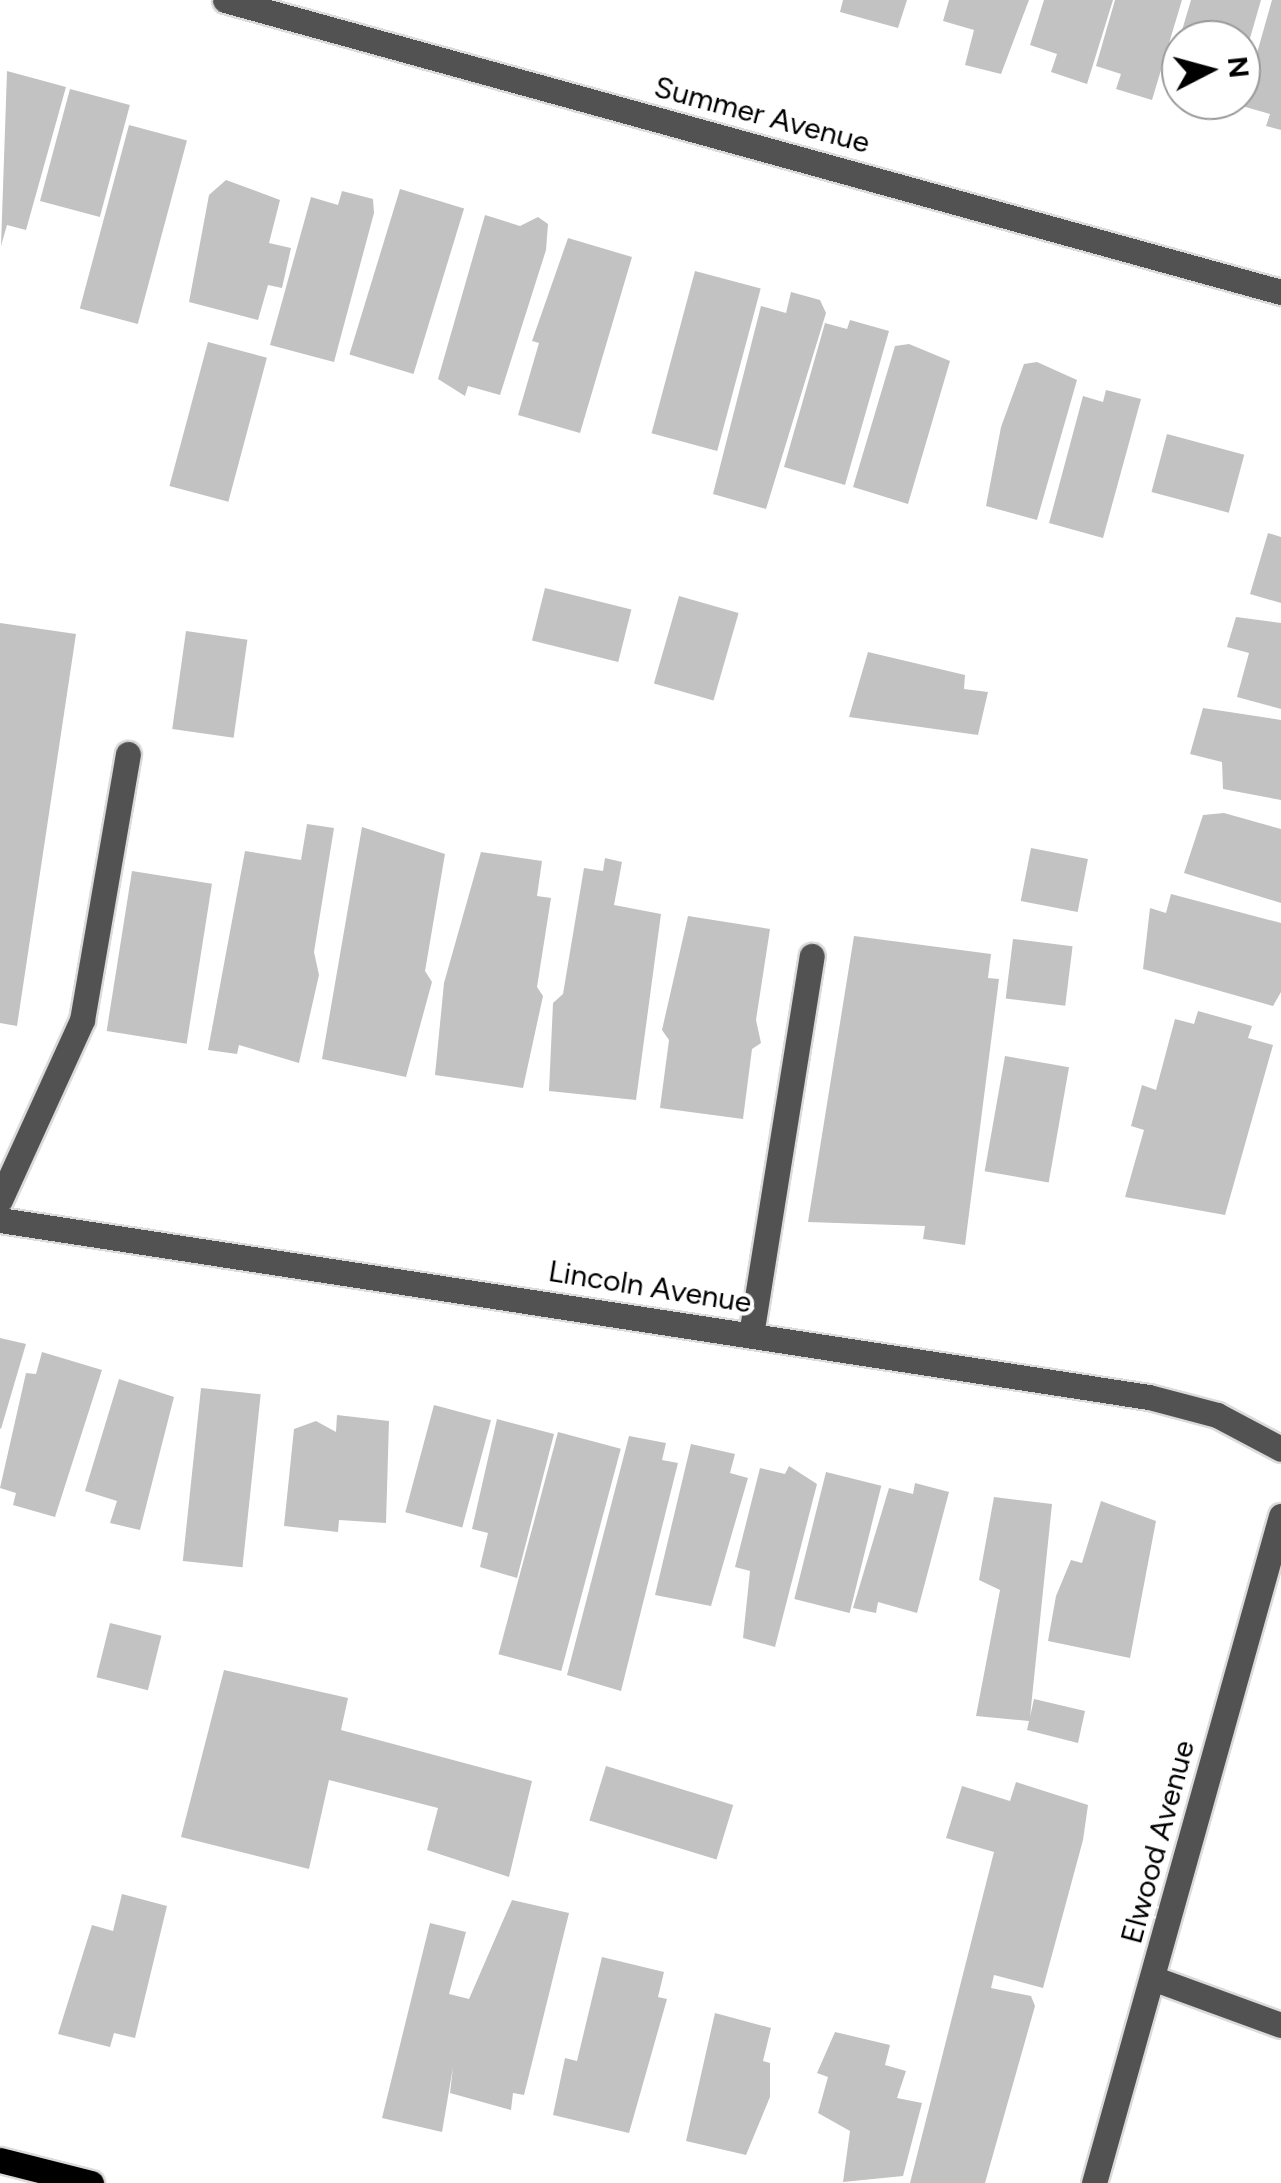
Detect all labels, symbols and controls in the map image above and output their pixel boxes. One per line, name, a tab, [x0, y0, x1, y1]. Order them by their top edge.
north arrow	[1161, 20, 1261, 120]
text: N	[1221, 55, 1257, 80]
street label: Summer Avenue	[650, 69, 874, 161]
street label: Lincoln Avenue	[546, 1253, 754, 1321]
street label: Elwood Avenue	[1114, 1737, 1202, 1947]

